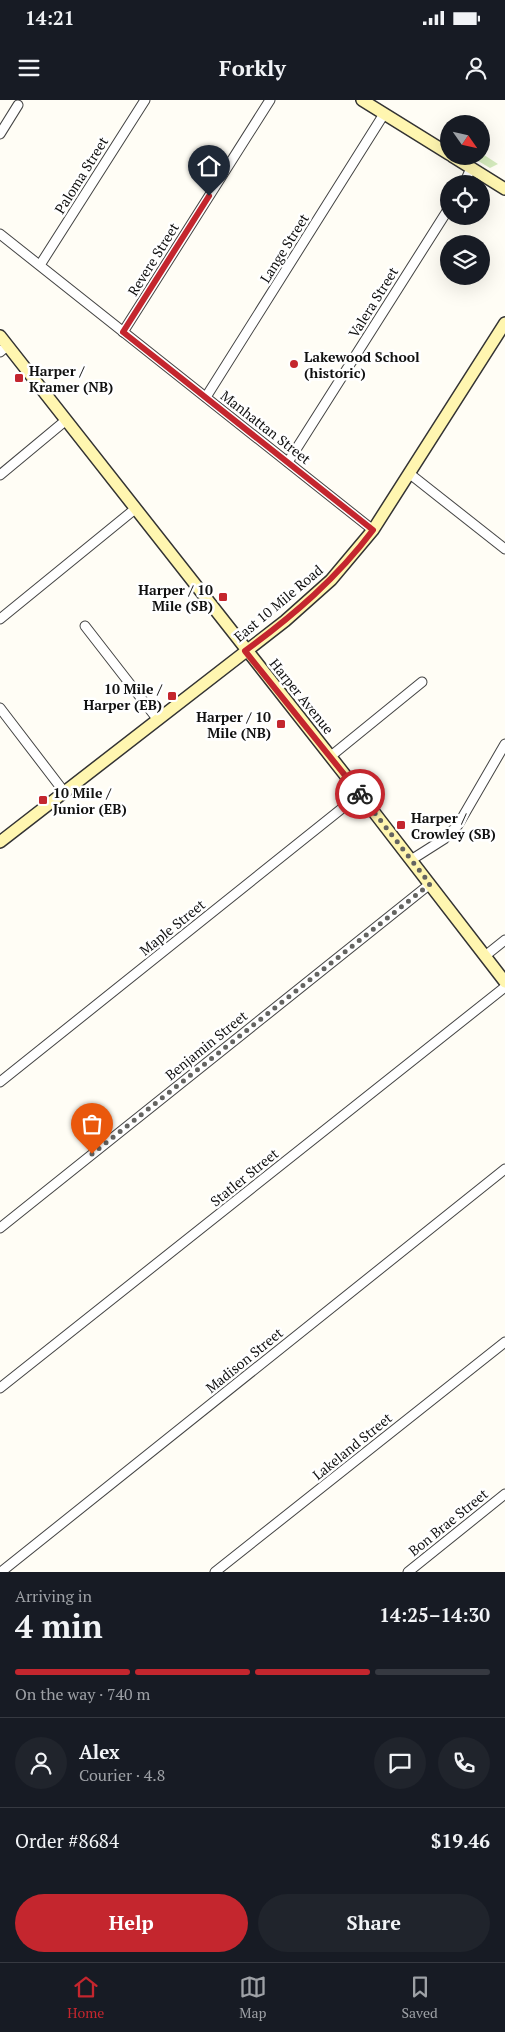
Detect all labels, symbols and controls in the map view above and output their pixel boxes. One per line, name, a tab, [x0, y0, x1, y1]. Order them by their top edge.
text: 14:21	[25, 5, 74, 30]
text: Forkly	[219, 53, 286, 82]
icon: menu	[15, 54, 43, 82]
icon: person	[462, 54, 490, 82]
north arrow	[440, 115, 490, 165]
map controls	[440, 115, 490, 285]
street label: Paloma Street	[50, 132, 113, 217]
pin	[188, 145, 230, 196]
icon: home	[195, 152, 223, 180]
button: locate	[440, 175, 490, 225]
street label: Lange Street	[255, 209, 313, 286]
street label: Revere Street	[123, 218, 183, 299]
button: layers	[440, 235, 490, 285]
street label: Valera Street	[344, 262, 403, 341]
place label: Lakewood School (historic)	[304, 347, 420, 382]
marker: Lakewood School (historic)	[288, 358, 300, 370]
place label: Harper / Kramer (NB)	[29, 361, 113, 396]
marker: Harper / Kramer (NB)	[13, 372, 25, 384]
street label: Manhattan Street	[217, 386, 316, 469]
street label: East 10 Mile Road	[230, 560, 327, 646]
place label: Harper / 10 Mile (SB)	[138, 580, 213, 615]
marker: Harper / 10 Mile (SB)	[217, 591, 229, 603]
street label: Harper Avenue	[266, 654, 338, 738]
place label: 10 Mile / Harper (EB)	[84, 679, 163, 714]
marker: 10 Mile / Harper (EB)	[166, 690, 178, 702]
place label: Harper / 10 Mile (NB)	[196, 707, 271, 742]
marker: Harper / 10 Mile (NB)	[275, 718, 287, 730]
courier	[335, 769, 385, 819]
icon: bike	[346, 780, 374, 808]
place label: 10 Mile / Junior (EB)	[53, 783, 127, 818]
marker: 10 Mile / Junior (EB)	[37, 794, 49, 806]
place label: Harper / Crowley (SB)	[411, 808, 496, 843]
marker: Harper / Crowley (SB)	[395, 819, 407, 831]
street label: Maple Street	[135, 894, 209, 959]
street label: Benjamin Street	[161, 1006, 252, 1084]
pin	[71, 1103, 113, 1154]
icon: bag	[78, 1110, 106, 1138]
street label: Statler Street	[206, 1143, 283, 1210]
street label: Madison Street	[201, 1323, 287, 1397]
street label: Lakeland Street	[308, 1408, 396, 1484]
street label: Bon Brae Street	[404, 1484, 492, 1560]
text: Arriving in	[15, 1585, 92, 1607]
text: 14:25–14:30	[379, 1602, 490, 1627]
text: 4 min	[15, 1605, 103, 1647]
text: On the way · 740 m	[15, 1683, 150, 1705]
button: person	[15, 1737, 67, 1789]
button: chat	[374, 1737, 426, 1789]
button: phone	[438, 1737, 490, 1789]
text: Alex	[79, 1739, 120, 1764]
text: Courier · 4.8	[79, 1764, 165, 1786]
text: Order #8684	[15, 1828, 119, 1853]
text: $19.46	[431, 1828, 490, 1853]
button: Help	[15, 1894, 248, 1952]
button: Share	[258, 1894, 490, 1952]
tab: Home	[67, 1973, 104, 2022]
tab: Map	[239, 1973, 267, 2022]
tab: Saved	[401, 1973, 438, 2022]

